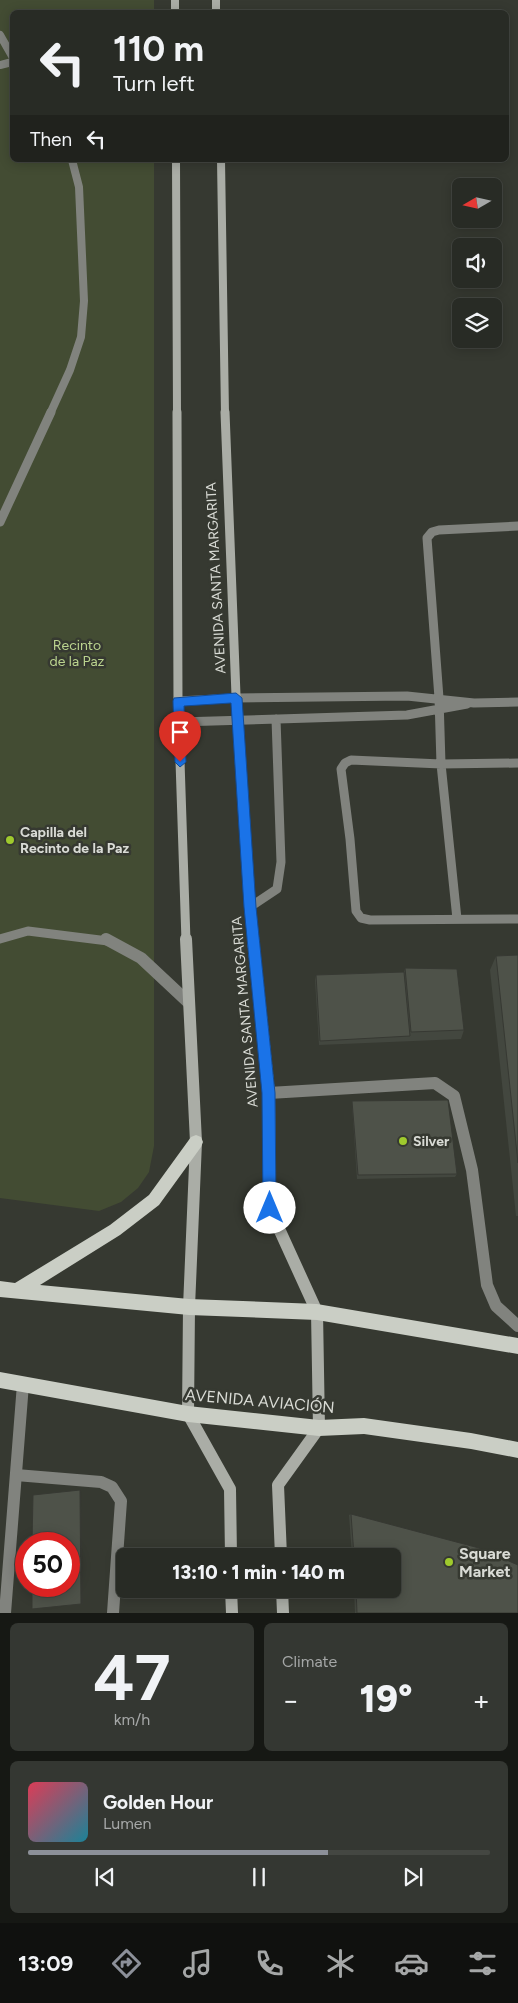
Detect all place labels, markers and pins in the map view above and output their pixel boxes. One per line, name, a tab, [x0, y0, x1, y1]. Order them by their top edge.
pin	[159, 711, 201, 762]
place label: Capilla del Recinto de la Paz	[20, 824, 129, 857]
marker: Capilla del Recinto de la Paz	[4, 834, 16, 846]
place label: Silver	[413, 1133, 450, 1150]
marker: Silver	[397, 1135, 409, 1147]
place label: Square Market	[459, 1544, 511, 1581]
marker: Square Market	[443, 1556, 455, 1568]

